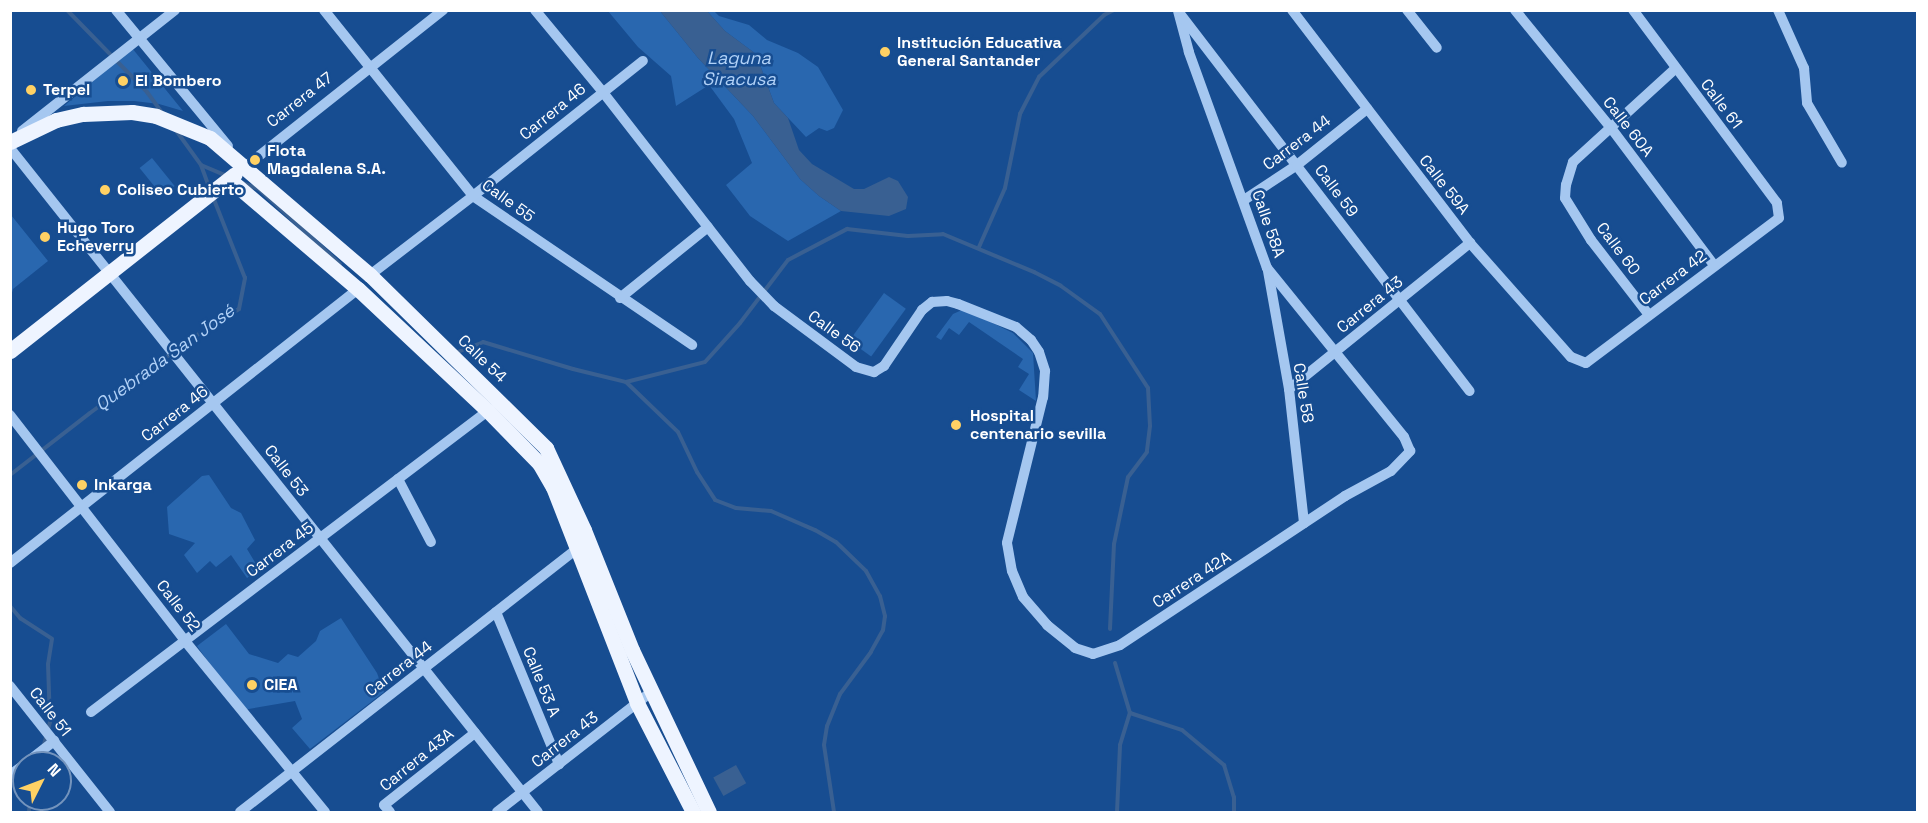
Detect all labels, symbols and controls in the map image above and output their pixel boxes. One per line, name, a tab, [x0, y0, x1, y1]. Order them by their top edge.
place label: Institución Educativa General Santander	[897, 33, 1062, 71]
marker: Institución Educativa General Santander	[878, 45, 892, 59]
water label: Laguna Siracusa	[702, 48, 776, 90]
street label: Carrera 47	[263, 68, 337, 132]
place label: El Bombero	[135, 71, 222, 91]
marker: El Bombero	[116, 74, 130, 88]
street label: Calle 61	[1696, 75, 1746, 133]
street label: Carrera 46	[516, 79, 590, 145]
place label: Terpel	[43, 80, 90, 100]
marker: Terpel	[24, 83, 38, 97]
street label: Calle 60A	[1599, 93, 1657, 161]
street label: Carrera 44	[1259, 111, 1335, 175]
place label: Flota Magdalena S.A.	[267, 141, 386, 179]
street label: Calle 59A	[1415, 151, 1473, 219]
marker: Flota Magdalena S.A.	[248, 153, 262, 167]
street label: Calle 59	[1310, 161, 1362, 221]
street label: Calle 55	[478, 176, 538, 226]
place label: Coliseo Cubierto	[117, 180, 244, 200]
marker: Coliseo Cubierto	[98, 183, 112, 197]
street label: Calle 58A	[1247, 188, 1289, 260]
place label: Hugo Toro Echeverry	[57, 218, 135, 256]
street label: Calle 60	[1592, 219, 1644, 279]
marker: Hugo Toro Echeverry	[38, 230, 52, 244]
street label: Carrera 42	[1636, 246, 1710, 310]
street label: Carrera 43	[1333, 273, 1407, 337]
water label: Quebrada San José	[91, 300, 239, 416]
street label: Calle 56	[804, 307, 864, 357]
street label: Calle 54	[454, 331, 510, 387]
street label: Calle 58	[1289, 362, 1317, 424]
street label: Carrera 46	[138, 382, 212, 446]
place label: Hospital centenario sevilla	[970, 406, 1106, 444]
marker: Hospital centenario sevilla	[947, 416, 965, 434]
street label: Calle 53	[260, 441, 312, 501]
place label: Inkarga	[94, 475, 152, 495]
marker: Inkarga	[75, 478, 89, 492]
street label: Carrera 45	[243, 518, 317, 582]
street label: Carrera 42A	[1149, 548, 1235, 612]
street label: Calle 52	[152, 576, 204, 636]
street label: Carrera 44	[362, 637, 436, 701]
street label: Calle 53 A	[518, 644, 564, 720]
place label: CIEA	[264, 675, 298, 695]
marker: CIEA	[245, 678, 259, 692]
street label: Calle 51	[25, 684, 75, 740]
street label: Carrera 43	[528, 708, 602, 772]
street label: Carrera 43A	[376, 724, 458, 796]
north arrow	[12, 751, 72, 811]
text: N	[43, 759, 66, 781]

